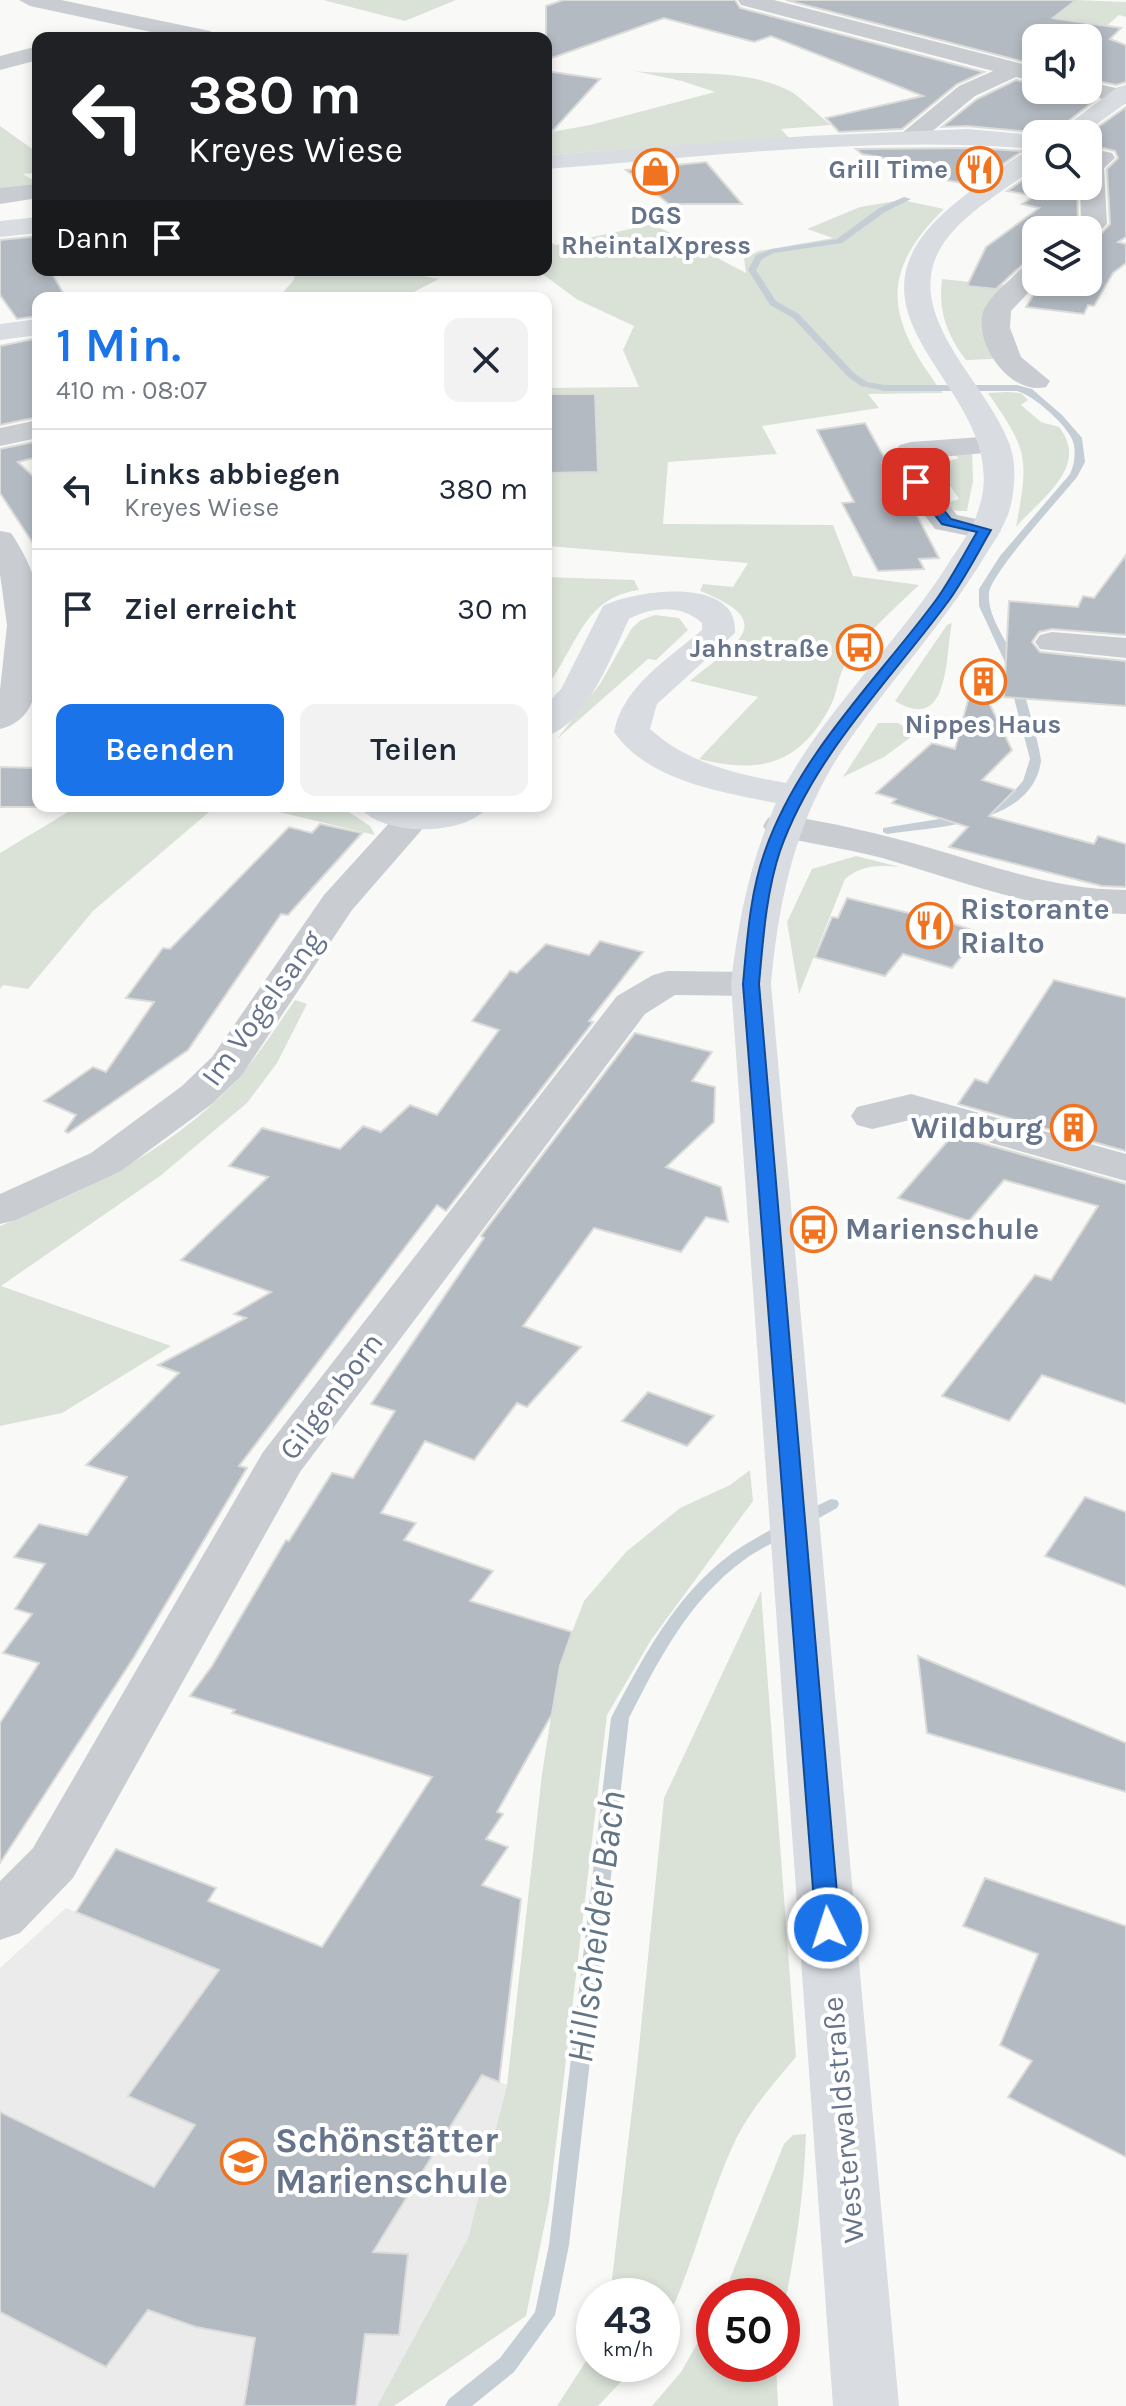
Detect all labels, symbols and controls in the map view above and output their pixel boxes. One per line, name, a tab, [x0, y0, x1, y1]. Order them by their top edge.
map controls	[1022, 24, 1102, 296]
button: sound	[1022, 24, 1102, 104]
text: 380 m	[188, 62, 362, 127]
icon: left	[56, 64, 160, 168]
button: search	[1022, 120, 1102, 200]
text: Kreyes Wiese	[188, 129, 403, 171]
restaurant icon: Grill Time	[955, 145, 1003, 193]
shop icon: DGS RheintalXpress	[632, 148, 680, 196]
place label: Grill Time	[828, 154, 948, 185]
place label: DGS RheintalXpress	[561, 200, 751, 261]
icon: arrive	[145, 216, 189, 260]
button: layers	[1022, 216, 1102, 296]
text: Dann	[56, 220, 129, 256]
text: 1 Min.	[56, 317, 181, 373]
button: close	[444, 318, 528, 402]
text: 410 m · 08:07	[56, 375, 207, 406]
pin	[882, 448, 950, 516]
text: Links abbiegen	[124, 456, 341, 492]
icon: arrive	[894, 460, 938, 504]
icon: left	[56, 467, 100, 511]
text: 380 m	[439, 471, 528, 507]
text: Kreyes Wiese	[124, 492, 279, 523]
icon: arrive	[56, 587, 100, 631]
text: Ziel erreicht	[124, 591, 297, 627]
text: 30 m	[457, 591, 528, 627]
bus stop icon: Jahnstraße	[836, 624, 884, 672]
place label: Jahnstraße	[690, 633, 829, 664]
building icon: Nippes Haus	[959, 657, 1007, 705]
button: Beenden	[56, 704, 284, 796]
button: Teilen	[300, 704, 528, 796]
place label: Nippes Haus	[905, 709, 1061, 740]
place label: Ristorante Rialto	[960, 891, 1110, 961]
restaurant icon: Ristorante Rialto	[905, 902, 953, 950]
street label: Im Vogelsang	[193, 923, 331, 1093]
building icon: Wildburg	[1050, 1104, 1098, 1152]
place label: Wildburg	[911, 1110, 1043, 1146]
bus stop icon: Marienschule	[790, 1205, 838, 1253]
place label: Marienschule	[845, 1211, 1039, 1247]
street label: Gilgenborn	[271, 1325, 391, 1467]
water label: Hillscheider Bach	[557, 1788, 635, 2066]
position arrow	[786, 1886, 870, 1970]
street label: Westerwaldstraße	[814, 1995, 872, 2245]
place label: Schönstätter Marienschule	[275, 2119, 508, 2202]
school or university icon: Schönstätter Marienschule	[220, 2137, 268, 2185]
speed limit sign: 50	[696, 2278, 800, 2382]
text: 43	[604, 2296, 652, 2343]
text: km/h	[603, 2338, 653, 2361]

